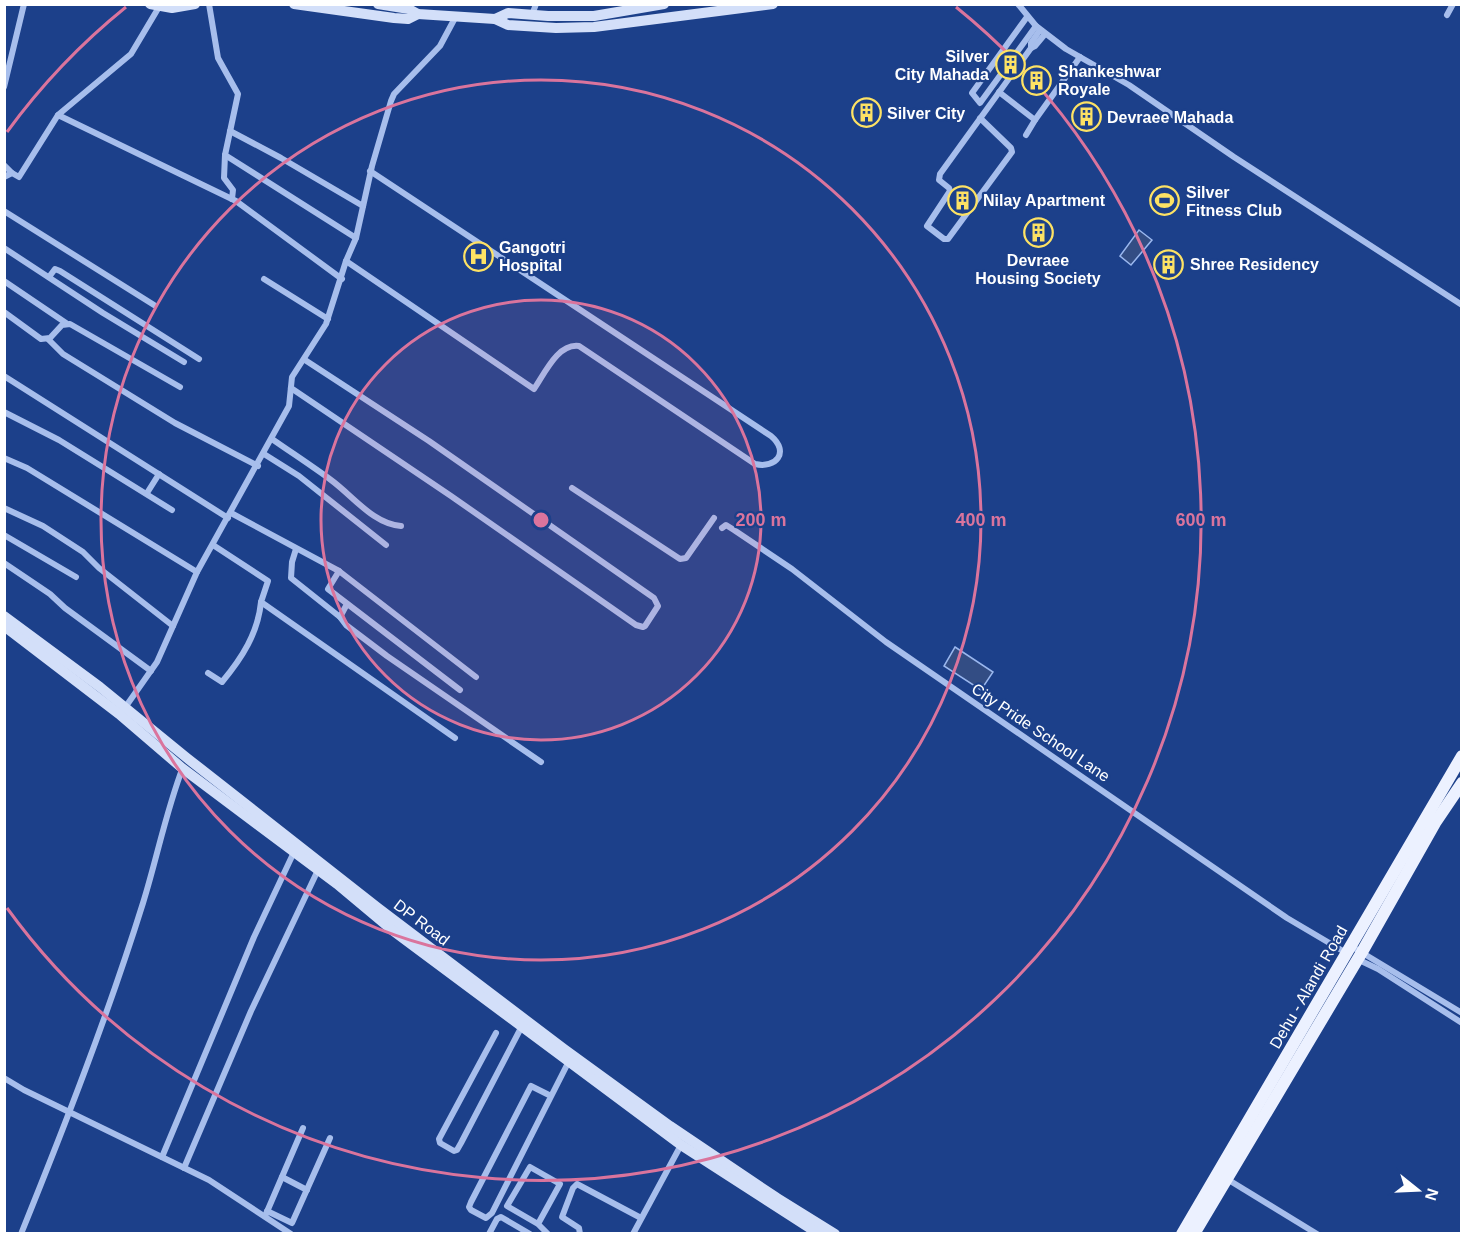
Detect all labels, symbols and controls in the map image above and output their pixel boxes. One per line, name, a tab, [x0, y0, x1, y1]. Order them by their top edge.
place label: Silver City Mahada	[895, 48, 989, 83]
building icon: Silver City Mahada	[994, 49, 1026, 81]
place label: Shankeshwar Royale	[1058, 63, 1161, 98]
building icon: Shankeshwar Royale	[1021, 64, 1053, 96]
building icon: Silver City	[850, 97, 882, 129]
building icon: Devraee Mahada	[1070, 101, 1102, 133]
place label: Silver City	[887, 105, 965, 122]
place label: Devraee Mahada	[1107, 109, 1233, 126]
building icon: Nilay Apartment	[946, 184, 978, 216]
place label: Silver Fitness Club	[1186, 184, 1282, 219]
sports icon: Silver Fitness Club	[1149, 185, 1181, 217]
place label: Nilay Apartment	[983, 192, 1106, 209]
building icon: Devraee Housing Society	[1022, 216, 1054, 248]
place label: Gangotri Hospital	[499, 239, 566, 274]
hospital icon: Gangotri Hospital	[462, 240, 494, 272]
building icon: Shree Residency	[1153, 248, 1185, 280]
place label: Devraee Housing Society	[975, 252, 1101, 287]
place label: Shree Residency	[1190, 256, 1319, 273]
centre of rings	[531, 510, 551, 530]
text: 200 m	[735, 510, 787, 530]
text: 400 m	[955, 510, 1007, 530]
text: 600 m	[1175, 510, 1227, 530]
street label: City Pride School Lane	[968, 680, 1113, 785]
street label: DP Road	[391, 896, 453, 949]
street label: Dehu - Alandi Road	[1266, 923, 1350, 1052]
north arrow	[1388, 1160, 1448, 1220]
text: N	[1422, 1186, 1442, 1203]

